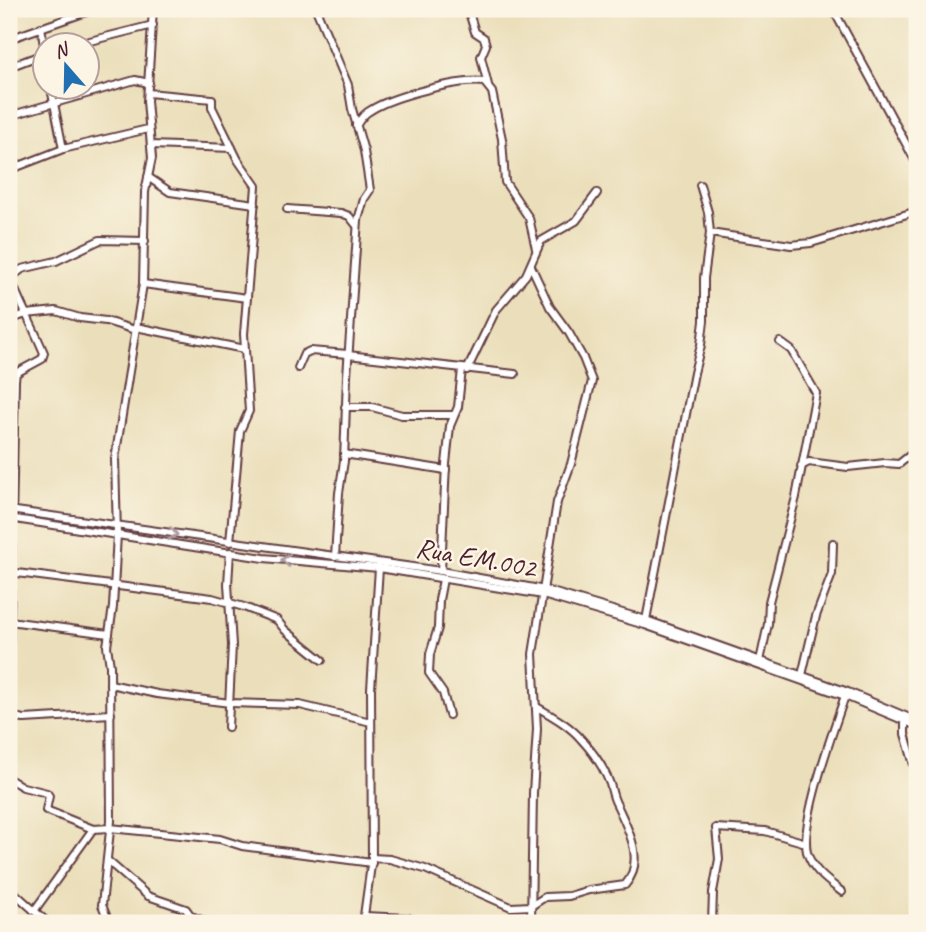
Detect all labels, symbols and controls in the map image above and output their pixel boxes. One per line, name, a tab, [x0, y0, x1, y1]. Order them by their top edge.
north arrow	[32, 32, 102, 102]
text: N	[51, 37, 73, 64]
one-way arrow	[167, 526, 179, 541]
street label: Rua EM.002	[413, 530, 541, 586]
one-way arrow	[280, 552, 292, 567]

